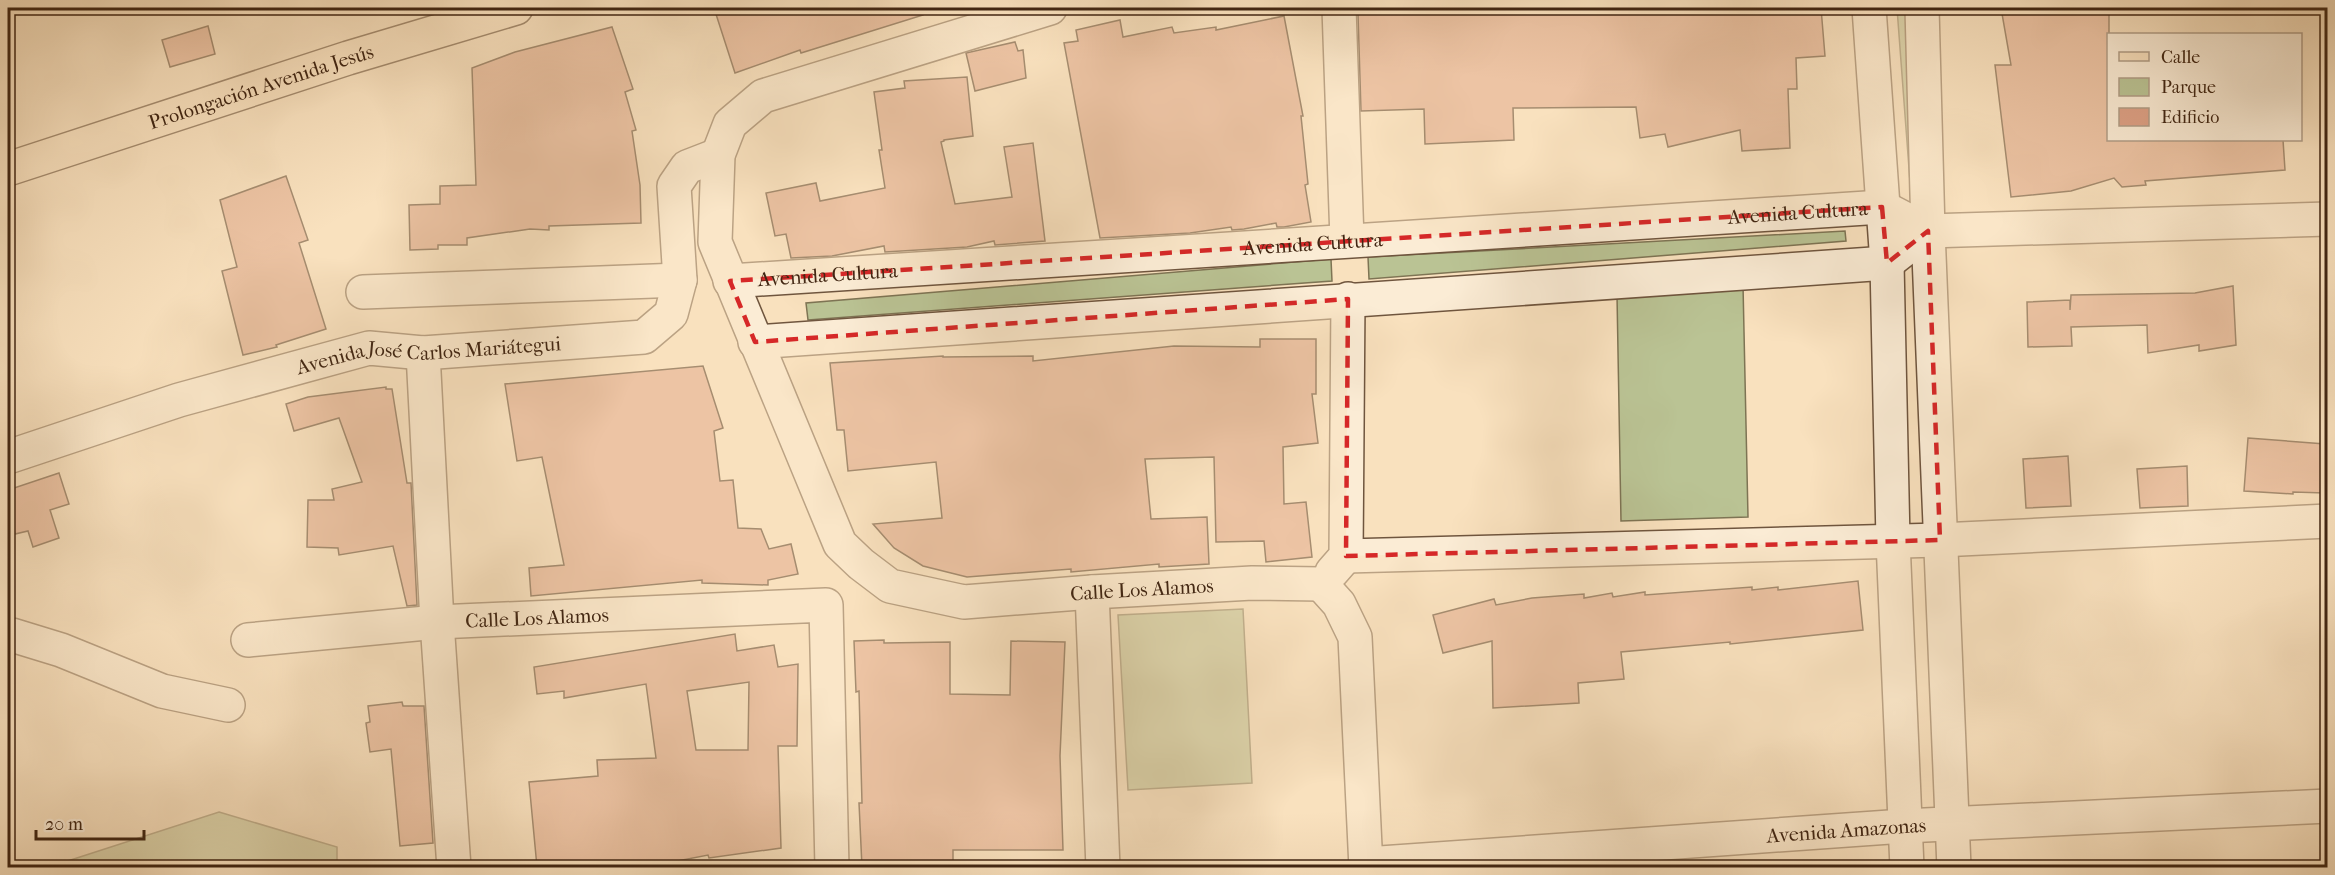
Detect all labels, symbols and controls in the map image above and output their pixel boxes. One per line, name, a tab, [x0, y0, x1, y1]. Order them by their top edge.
legend	[2107, 33, 2302, 141]
street label: Prolongación Avenida Jesús	[146, 40, 376, 134]
text: Calle	[2161, 47, 2200, 68]
text: Parque	[2161, 77, 2216, 98]
text: Edificio	[2161, 107, 2219, 128]
street label: Avenida Cultura	[1726, 197, 1869, 229]
street label: Avenida Cultura	[1241, 228, 1384, 260]
street label: Avenida Cultura	[756, 259, 899, 291]
street label: Avenida José Carlos Mariátegui	[293, 332, 562, 380]
street label: Calle Los Alamos	[1069, 574, 1214, 606]
street label: Calle Los Alamos	[465, 604, 609, 633]
scale bar	[36, 803, 144, 841]
text: 20 m	[45, 814, 83, 835]
street label: Avenida Amazonas	[1765, 814, 1927, 848]

